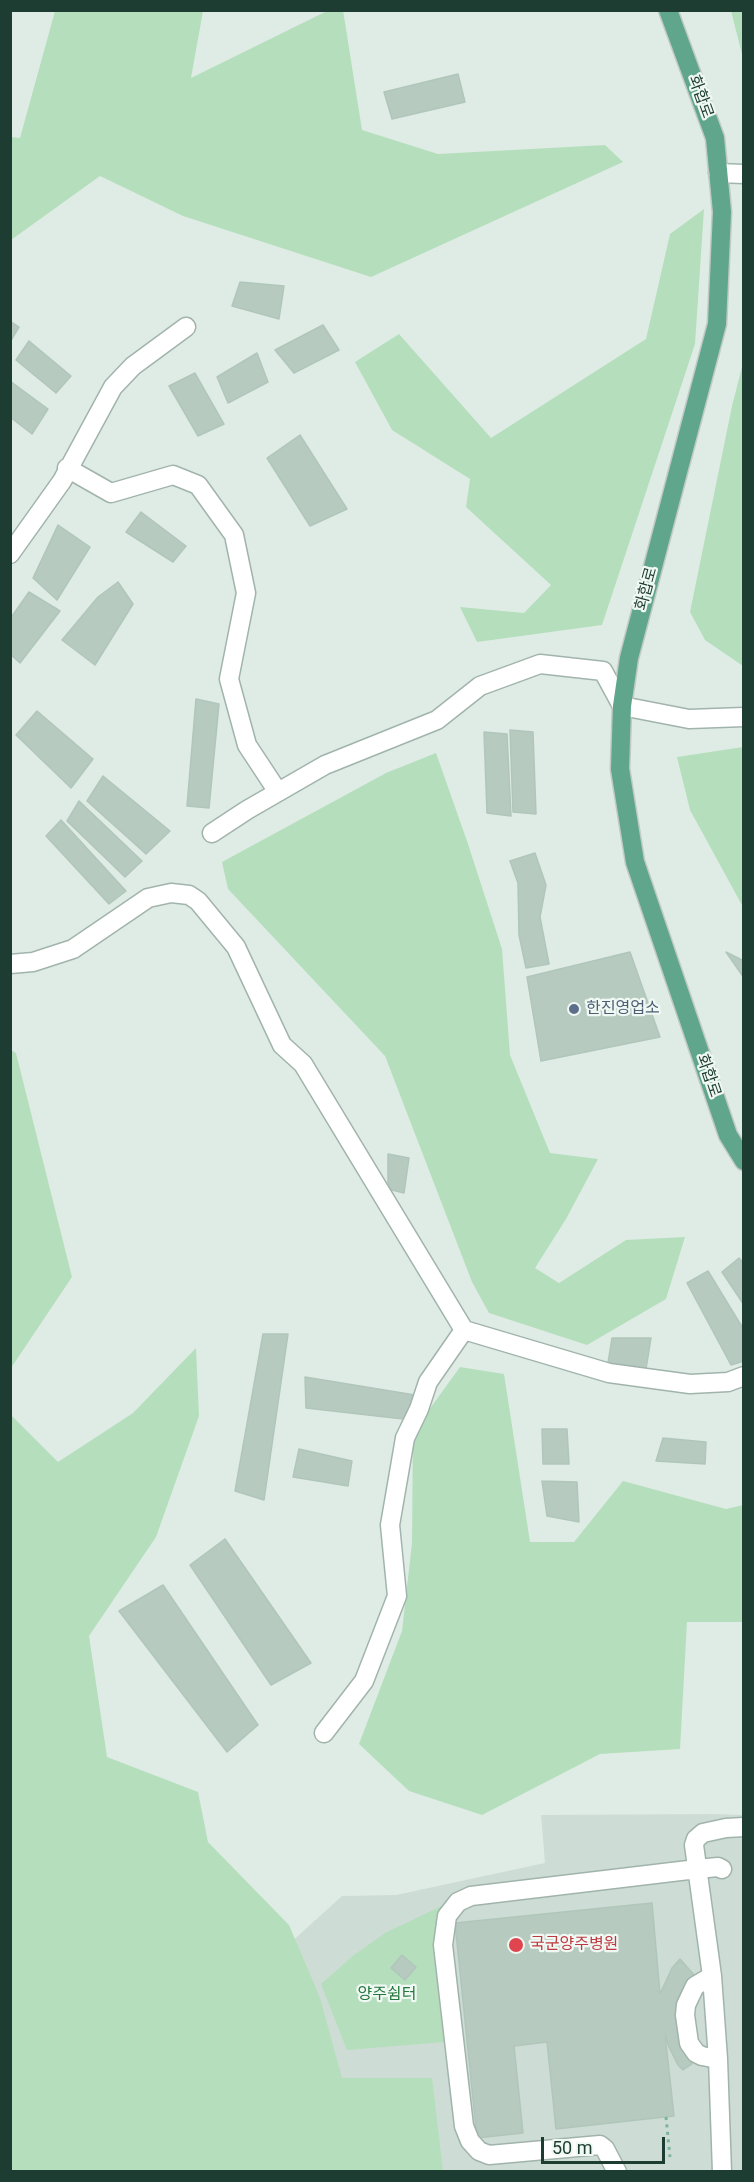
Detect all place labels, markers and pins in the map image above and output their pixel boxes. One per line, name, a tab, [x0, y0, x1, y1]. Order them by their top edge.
place label: 한진영업소	[586, 999, 660, 1019]
marker: 한진영업소	[567, 1002, 581, 1016]
place label: 국군양주병원	[530, 1935, 618, 1955]
marker: 국군양주병원	[507, 1936, 525, 1954]

